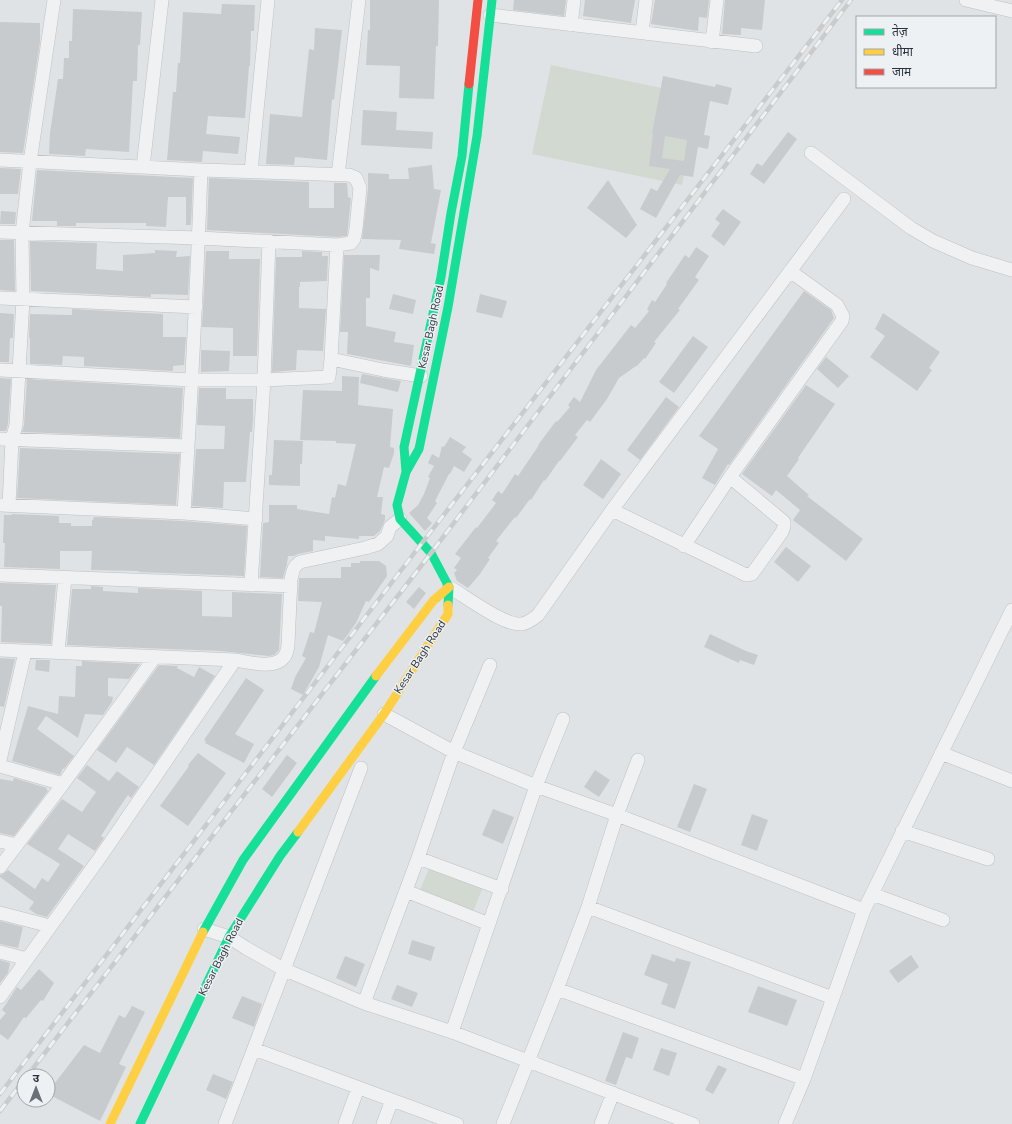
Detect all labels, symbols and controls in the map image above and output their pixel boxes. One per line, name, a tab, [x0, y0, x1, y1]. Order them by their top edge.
legend	[856, 16, 996, 88]
text: तेज़	[892, 24, 909, 40]
text: धीमा	[892, 44, 914, 60]
text: जाम	[892, 64, 912, 80]
street label: Kesar Bagh Road	[415, 284, 447, 370]
street label: Kesar Bagh Road	[391, 617, 449, 697]
street label: Kesar Bagh Road	[195, 916, 247, 998]
north arrow	[16, 1068, 56, 1108]
text: उ	[33, 1071, 40, 1086]

